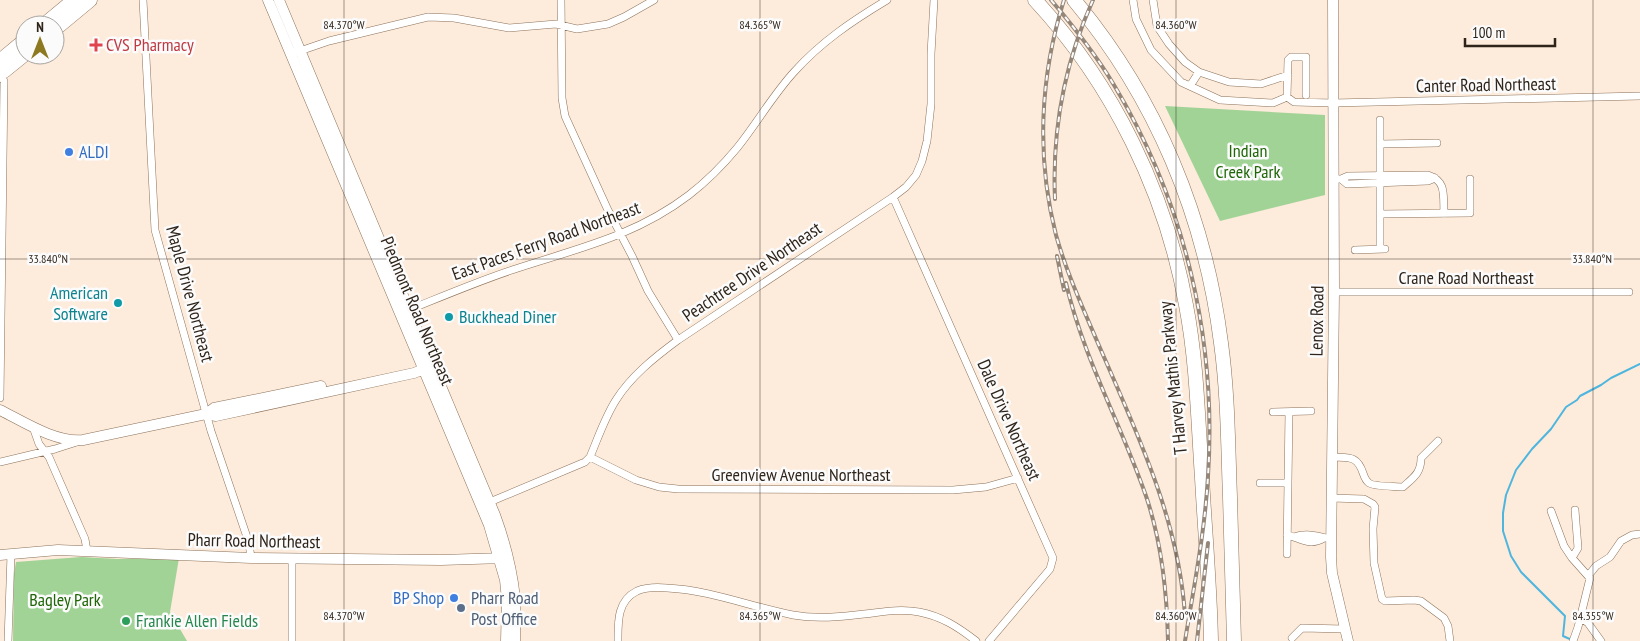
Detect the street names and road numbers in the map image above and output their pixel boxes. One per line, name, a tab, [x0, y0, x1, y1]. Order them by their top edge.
street label: Canter Road Northeast	[1416, 72, 1556, 97]
street label: East Paces Ferry Road Northeast	[449, 196, 643, 285]
street label: Peachtree Drive Northeast	[678, 216, 826, 327]
street label: Maple Drive Northeast	[161, 223, 220, 364]
street label: Piedmont Road Northeast	[376, 233, 459, 389]
street label: Crane Road Northeast	[1398, 266, 1534, 289]
street label: Lenox Road	[1304, 285, 1329, 357]
street label: T Harvey Mathis Parkway	[1153, 300, 1192, 456]
street label: Dale Drive Northeast	[973, 356, 1046, 484]
street label: Greenview Avenue Northeast	[712, 463, 890, 486]
street label: Pharr Road Northeast	[187, 528, 321, 553]

